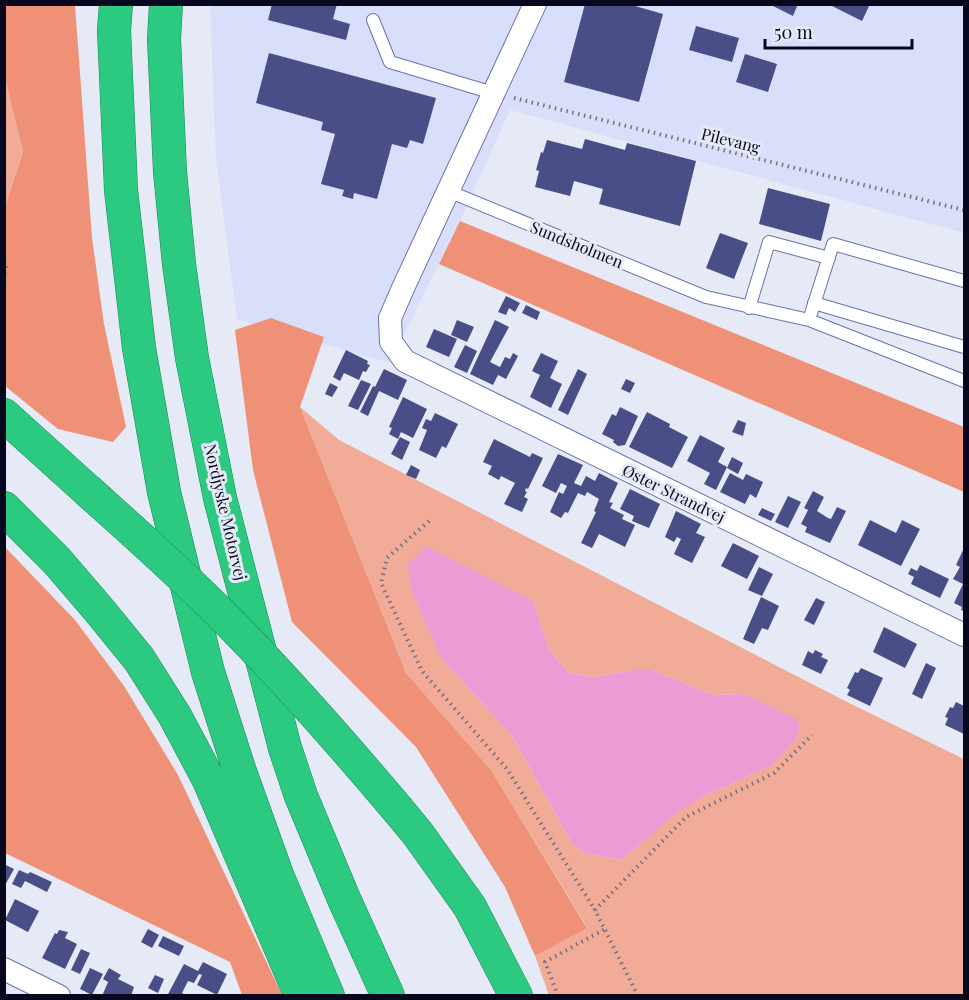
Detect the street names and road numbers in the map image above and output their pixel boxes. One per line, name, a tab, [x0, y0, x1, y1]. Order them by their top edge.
street label: Pilevang	[699, 123, 763, 158]
street label: Sundsholmen	[527, 216, 627, 272]
street label: Nordjyske Motorvej	[200, 442, 252, 582]
street label: Øster Strandvej	[619, 459, 729, 527]

